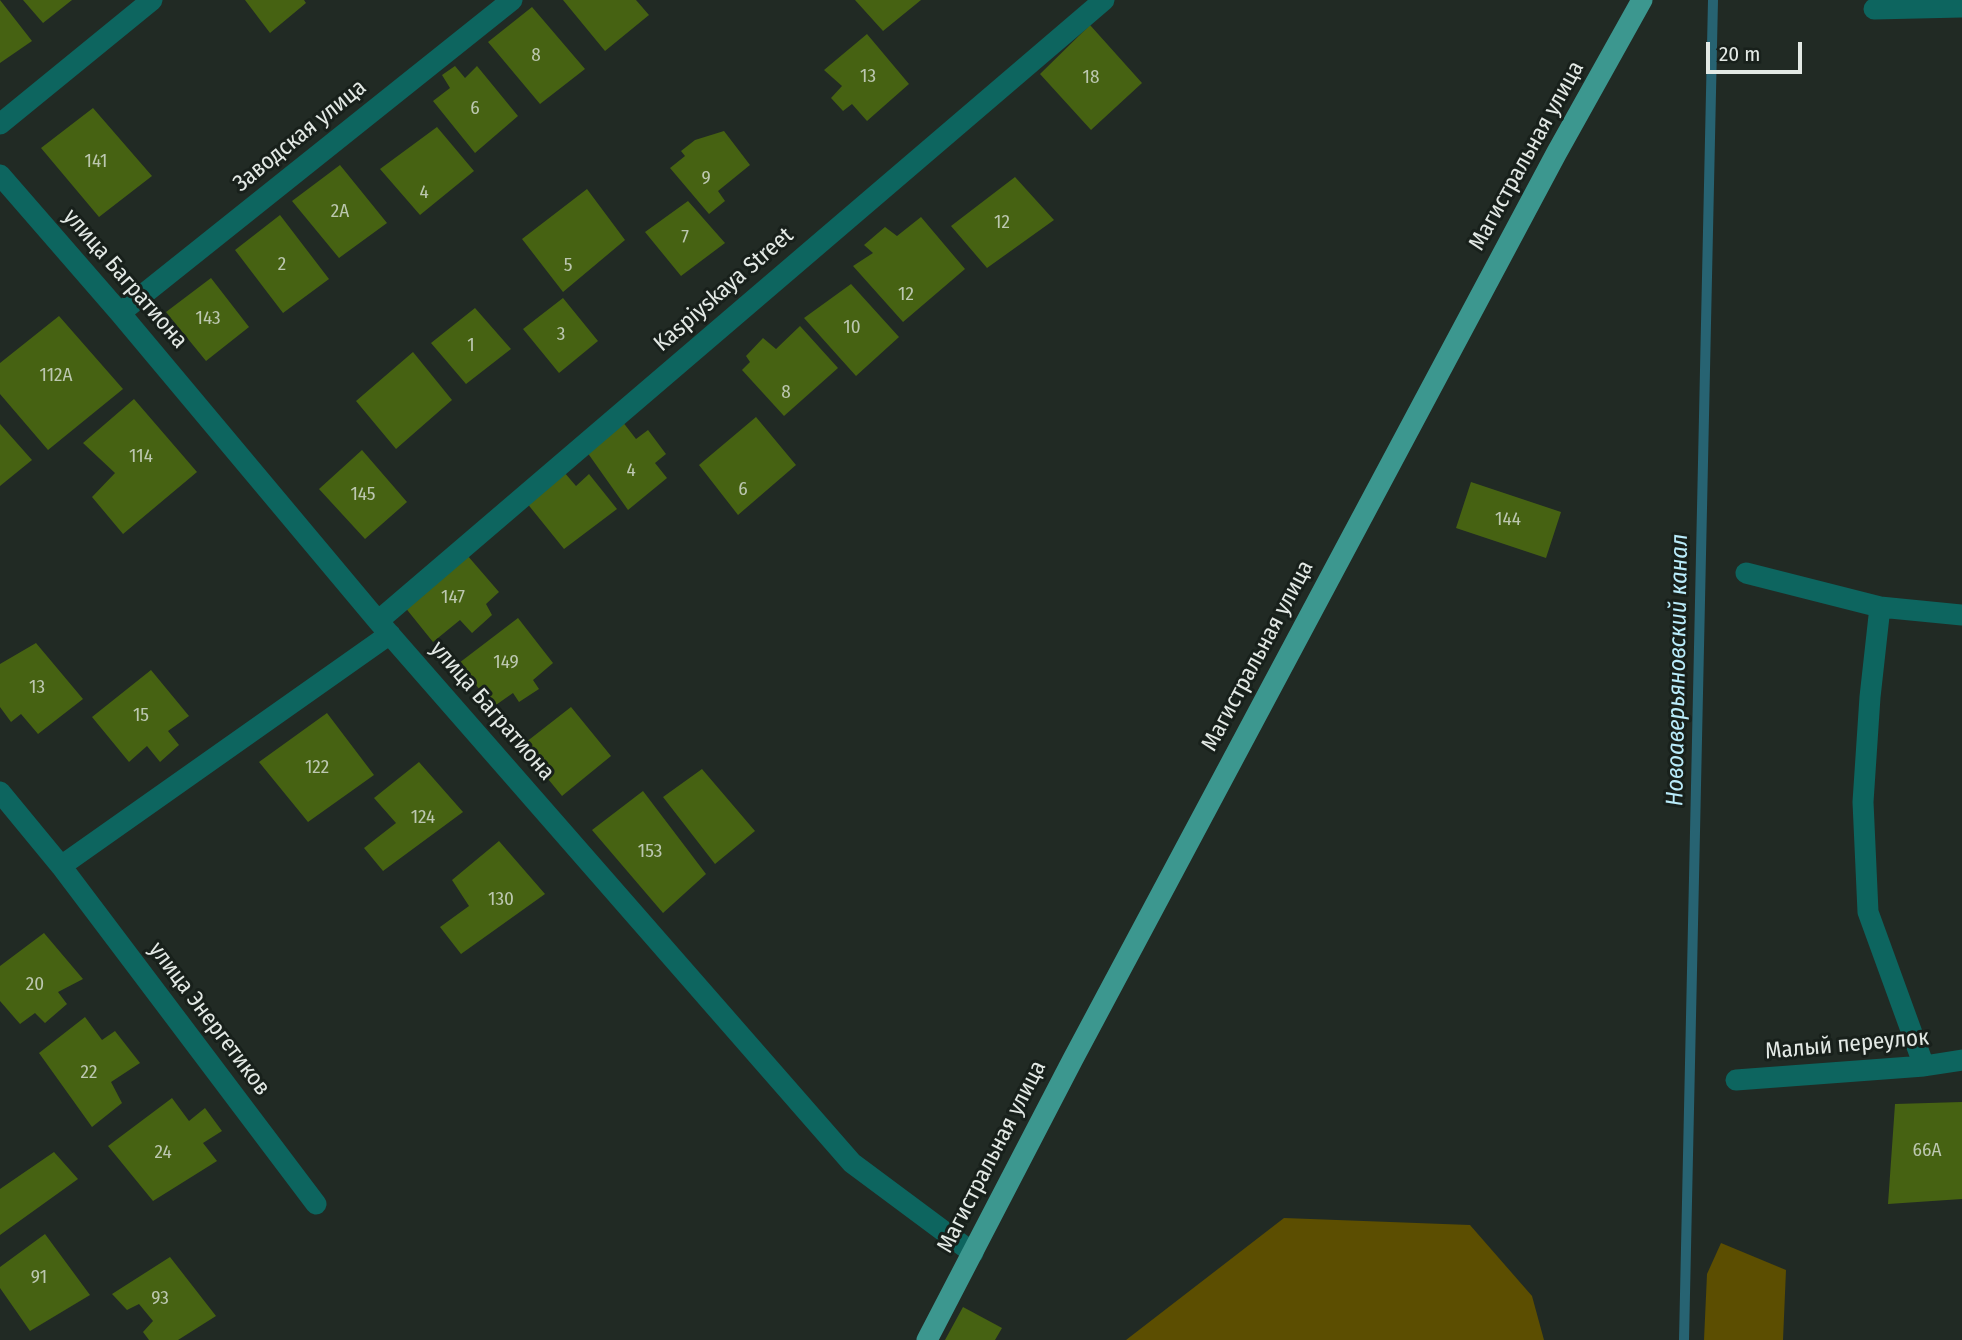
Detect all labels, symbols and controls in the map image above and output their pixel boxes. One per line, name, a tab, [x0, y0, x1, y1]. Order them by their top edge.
scale bar	[1710, 28, 1806, 72]
text: 20 m	[1719, 41, 1760, 67]
house number: 8	[531, 45, 541, 67]
street label: Магистральная улица	[1464, 57, 1590, 255]
house number: 13	[860, 66, 876, 88]
house number: 18	[1083, 67, 1099, 89]
street label: Заводская улица	[228, 74, 372, 198]
house number: 6	[470, 98, 480, 120]
house number: 141	[85, 151, 107, 173]
house number: 9	[701, 168, 711, 190]
house number: 4	[419, 182, 429, 204]
house number: 2А	[331, 201, 349, 223]
street label: улица Багратиона	[57, 204, 193, 354]
house number: 12	[994, 212, 1010, 234]
street label: Kaspiyskaya Street	[649, 222, 799, 358]
house number: 7	[681, 227, 689, 249]
house number: 2	[278, 254, 286, 276]
house number: 5	[564, 255, 572, 277]
house number: 12	[898, 284, 914, 306]
house number: 143	[196, 308, 220, 330]
house number: 10	[843, 317, 861, 339]
house number: 3	[557, 324, 565, 346]
house number: 1	[467, 335, 475, 357]
house number: 112А	[40, 365, 72, 387]
house number: 8	[781, 382, 791, 404]
house number: 114	[129, 446, 153, 468]
house number: 4	[626, 460, 636, 482]
house number: 6	[738, 479, 748, 501]
house number: 145	[350, 484, 376, 506]
house number: 144	[1495, 509, 1521, 531]
water label: Новоаверьяновский канал	[1661, 534, 1695, 806]
street label: Магистральная улица	[1196, 556, 1320, 756]
house number: 147	[441, 587, 465, 609]
street label: улица Багратиона	[424, 636, 560, 786]
house number: 149	[493, 652, 519, 674]
house number: 13	[29, 677, 45, 699]
house number: 15	[133, 705, 149, 727]
house number: 122	[305, 757, 329, 779]
house number: 124	[411, 807, 435, 829]
house number: 153	[638, 841, 662, 863]
house number: 130	[488, 889, 514, 911]
street label: улица Энергетиков	[142, 937, 276, 1101]
house number: 20	[26, 974, 44, 996]
street label: Малый переулок	[1764, 1024, 1930, 1066]
street label: Магистральная улица	[932, 1056, 1052, 1258]
house number: 22	[81, 1062, 97, 1084]
house number: 66А	[1913, 1140, 1941, 1162]
house number: 24	[154, 1142, 172, 1164]
house number: 91	[31, 1267, 47, 1289]
house number: 93	[151, 1288, 169, 1310]

